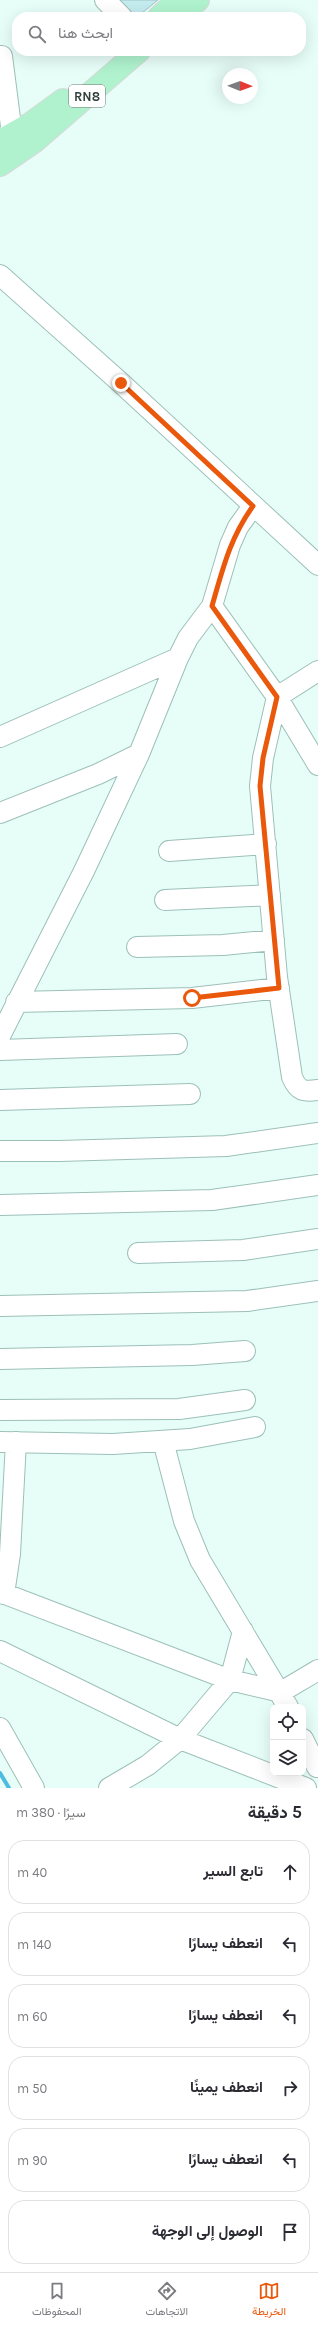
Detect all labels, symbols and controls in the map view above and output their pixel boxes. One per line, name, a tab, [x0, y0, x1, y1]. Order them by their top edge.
search box	[12, 12, 306, 56]
icon: search	[26, 23, 48, 45]
text: ابحث هنا	[58, 24, 113, 42]
north arrow	[222, 68, 258, 104]
road number: RN8	[69, 85, 105, 107]
route end	[112, 374, 130, 392]
route start	[183, 989, 201, 1007]
map controls	[270, 1704, 306, 1776]
button: locate	[270, 1704, 306, 1740]
button: layers	[270, 1740, 306, 1776]
text: 5 دقيقة	[248, 1802, 302, 1822]
text: سيرًا · 380 m	[16, 1805, 86, 1820]
icon: ahead	[279, 1861, 301, 1883]
text: تابع السير	[203, 1862, 263, 1880]
text: 40 m	[17, 1865, 47, 1880]
icon: left	[279, 1933, 301, 1955]
text: انعطف يسارًا	[188, 1934, 263, 1952]
text: 140 m	[17, 1937, 52, 1952]
icon: left	[279, 2005, 301, 2027]
text: انعطف يسارًا	[188, 2006, 263, 2024]
text: 60 m	[17, 2009, 47, 2024]
icon: right	[279, 2077, 301, 2099]
text: انعطف يمينًا	[190, 2078, 263, 2096]
text: 50 m	[17, 2081, 47, 2096]
icon: left	[279, 2149, 301, 2171]
text: انعطف يسارًا	[188, 2150, 263, 2168]
text: 90 m	[17, 2153, 48, 2168]
icon: arrive	[279, 2221, 301, 2243]
text: الوصول إلى الوجهة	[152, 2222, 263, 2240]
tab: المحفوظات	[32, 2280, 82, 2321]
tab: الاتجاهات	[145, 2280, 188, 2321]
tab: الخريطة	[252, 2280, 286, 2321]

